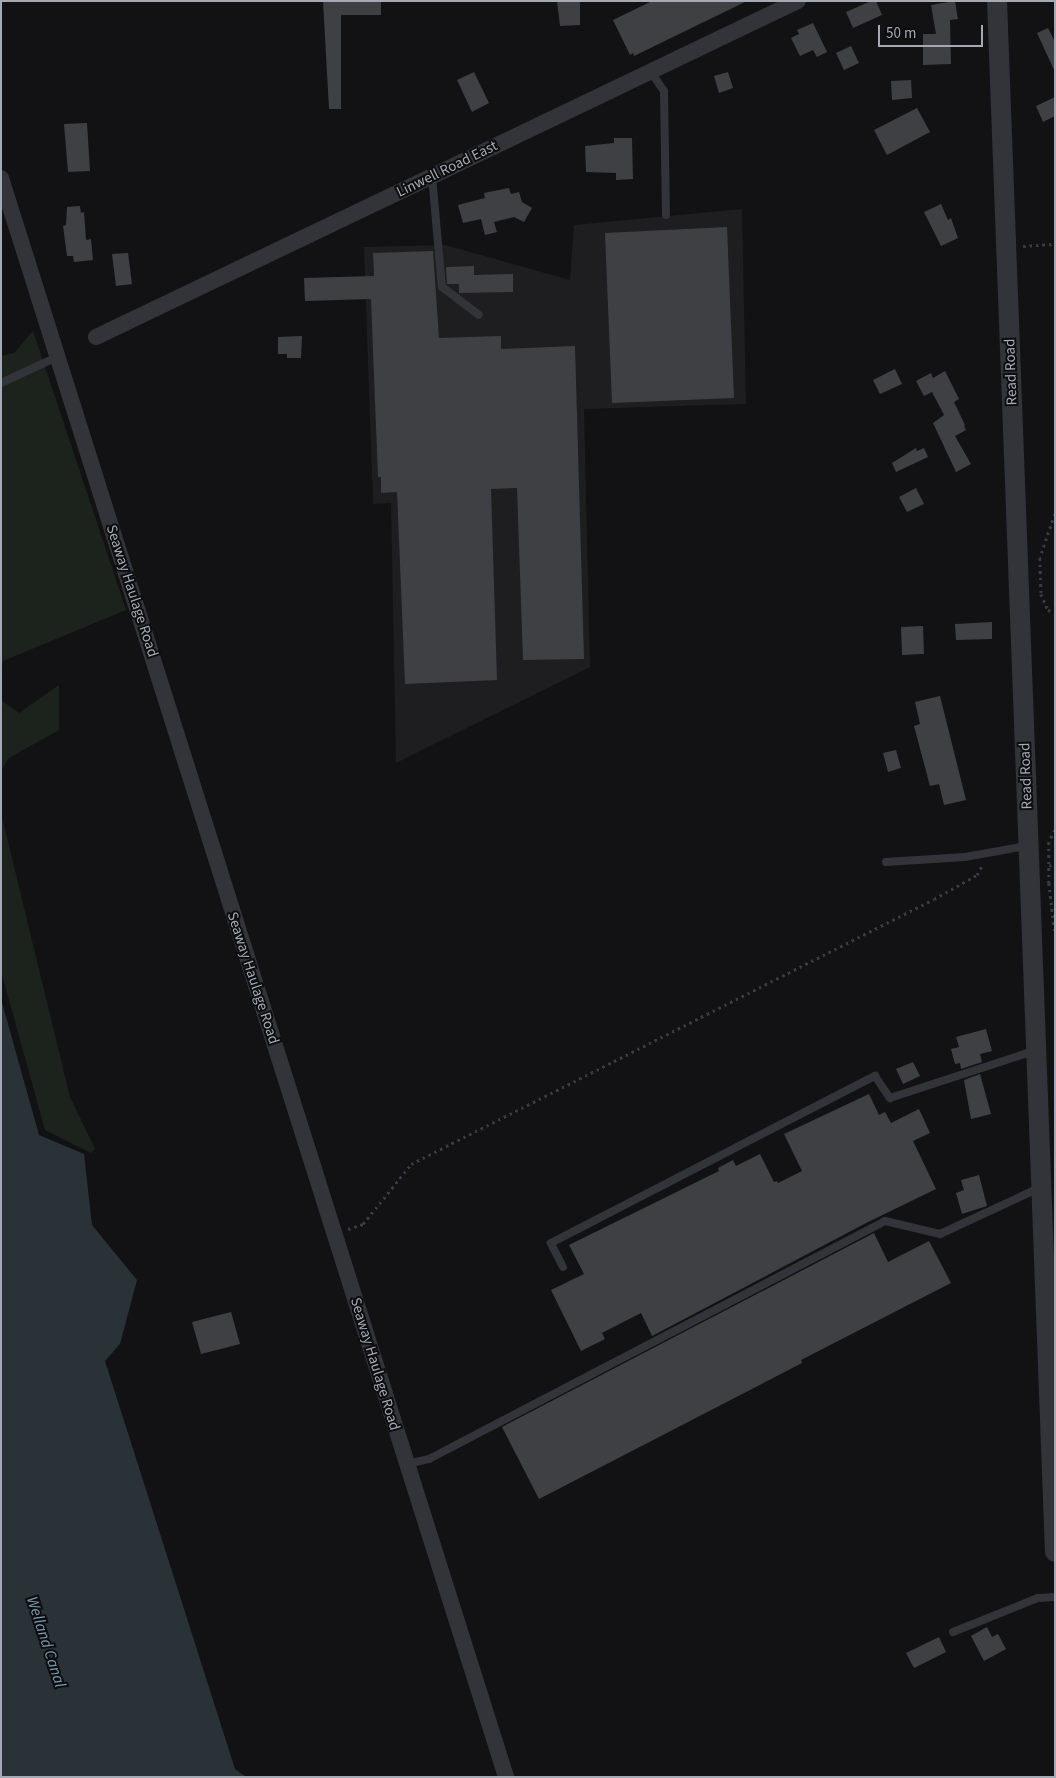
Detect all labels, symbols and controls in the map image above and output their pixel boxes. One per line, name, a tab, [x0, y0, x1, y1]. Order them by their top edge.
scale bar	[881, 15, 986, 47]
text: 50 m	[886, 23, 916, 44]
street label: Linwell Road East	[394, 137, 500, 201]
street label: Read Road	[1001, 338, 1021, 406]
street label: Seaway Haulage Road	[102, 523, 162, 659]
street label: Read Road	[1016, 742, 1036, 810]
street label: Seaway Haulage Road	[223, 910, 283, 1046]
street label: Seaway Haulage Road	[346, 1295, 404, 1433]
water label: Welland Canal	[22, 1594, 70, 1690]

